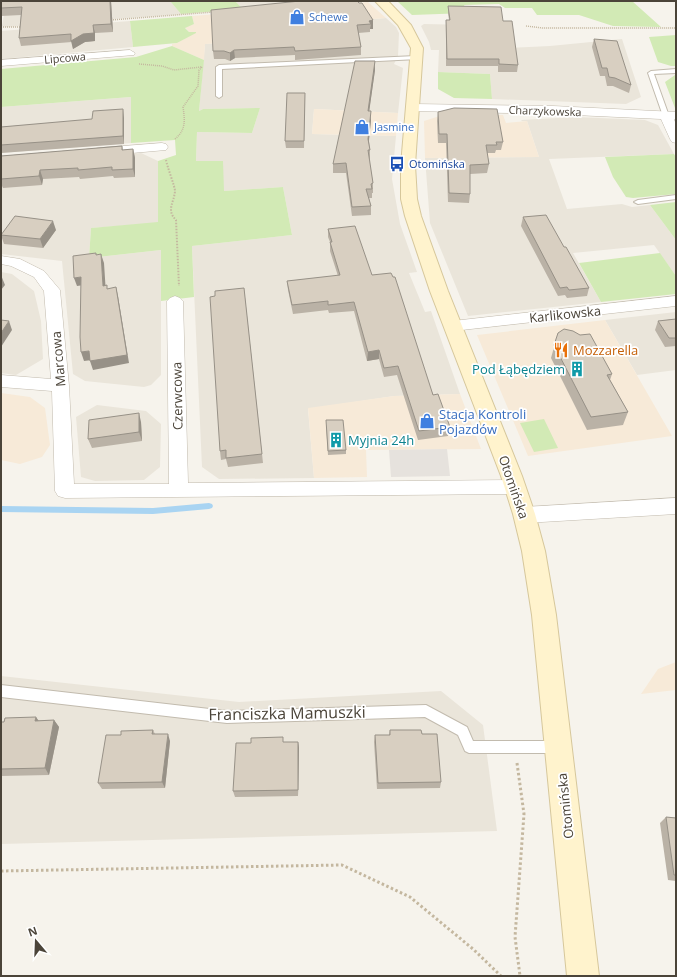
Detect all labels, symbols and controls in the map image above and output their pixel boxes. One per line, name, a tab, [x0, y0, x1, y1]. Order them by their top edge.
shop icon: Schewe	[288, 8, 306, 26]
place label: Schewe	[309, 9, 348, 24]
street label: Lipcowa	[43, 48, 86, 67]
street label: Charzykowska	[508, 102, 582, 119]
shop icon: Jasmine	[353, 118, 371, 136]
place label: Jasmine	[373, 119, 414, 134]
bus stop icon: Otomińska	[388, 155, 406, 173]
place label: Otomińska	[409, 156, 465, 171]
street label: Karlikowska	[528, 301, 602, 327]
street label: Marcowa	[47, 331, 69, 387]
restaurant icon: Mozzarella	[552, 341, 570, 359]
place label: Mozzarella	[573, 341, 638, 359]
place label: Pod Łąbędziem	[472, 360, 565, 378]
building icon: Pod Łąbędziem	[568, 360, 586, 378]
street label: Czerwcowa	[167, 362, 187, 430]
place label: Stacja Kontroli Pojazdów	[439, 405, 526, 438]
shop icon: Stacja Kontroli Pojazdów	[418, 412, 436, 430]
building icon: Myjnia 24h	[327, 431, 345, 449]
place label: Myjnia 24h	[348, 431, 414, 449]
street label: Otomińska	[495, 453, 533, 521]
street label: Franciszka Mamuszki	[208, 701, 366, 725]
street label: Otomińska	[553, 772, 577, 840]
north arrow	[16, 921, 56, 961]
text: N	[26, 923, 39, 940]

